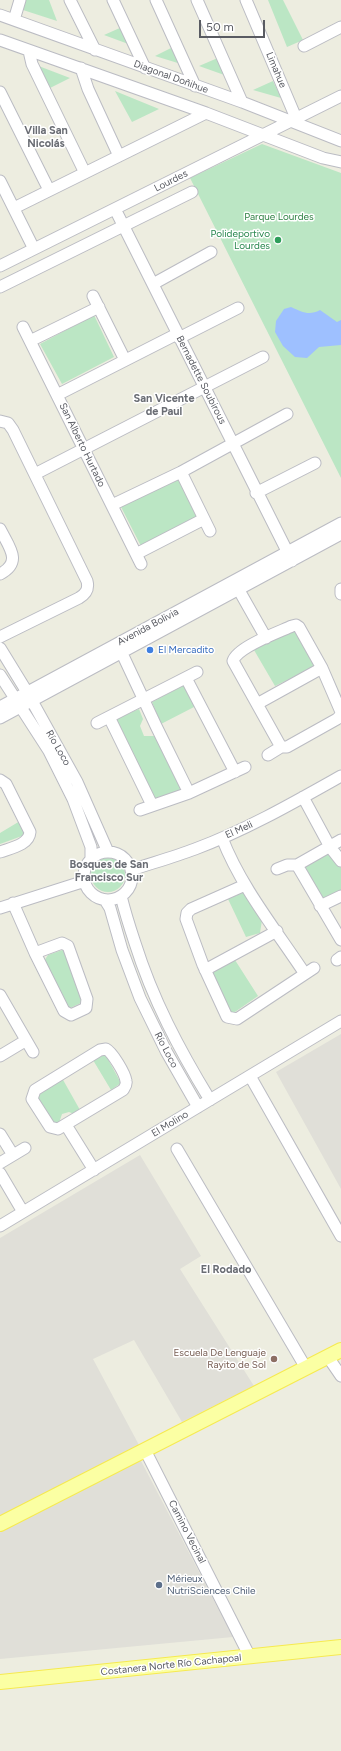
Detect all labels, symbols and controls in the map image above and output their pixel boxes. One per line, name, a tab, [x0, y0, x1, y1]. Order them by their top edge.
scale bar	[201, 12, 267, 38]
text: 50 m	[206, 20, 234, 34]
street label: Limahue	[263, 50, 289, 90]
street label: Diagonal Doñihue	[132, 58, 210, 96]
district label: Villa San Nicolás	[24, 124, 68, 150]
street label: Lourdes	[152, 167, 190, 195]
park label: Parque Lourdes	[244, 211, 314, 223]
place label: Polideportivo Lourdes	[211, 228, 270, 252]
marker: Polideportivo Lourdes	[273, 235, 283, 245]
street label: Bernadette Soubirous	[174, 334, 228, 426]
district label: San Vicente de Paul	[134, 392, 194, 418]
street label: San Alberto Hurtado	[56, 401, 108, 489]
street label: Avenida Bolivia	[115, 606, 181, 648]
place label: El Mercadito	[158, 644, 214, 656]
marker: El Mercadito	[145, 645, 155, 655]
street label: Río Loco	[43, 728, 73, 768]
street label: El Meli	[223, 819, 255, 841]
district label: Bosques de San Francisco Sur	[70, 858, 148, 884]
street label: Río Loco	[152, 1030, 180, 1070]
street label: El Molino	[149, 1108, 191, 1140]
district label: El Rodado	[201, 1263, 251, 1277]
place label: Escuela De Lenguaje Rayito de Sol	[173, 1347, 266, 1370]
marker: Escuela De Lenguaje Rayito de Sol	[269, 1354, 279, 1364]
street label: Camino Vecinal	[166, 1498, 208, 1566]
place label: Mérieux NutriSciences Chile	[167, 1573, 255, 1596]
marker: Mérieux NutriSciences Chile	[154, 1580, 164, 1590]
street label: Costanera Norte Río Cachapoal	[100, 1652, 242, 1678]

